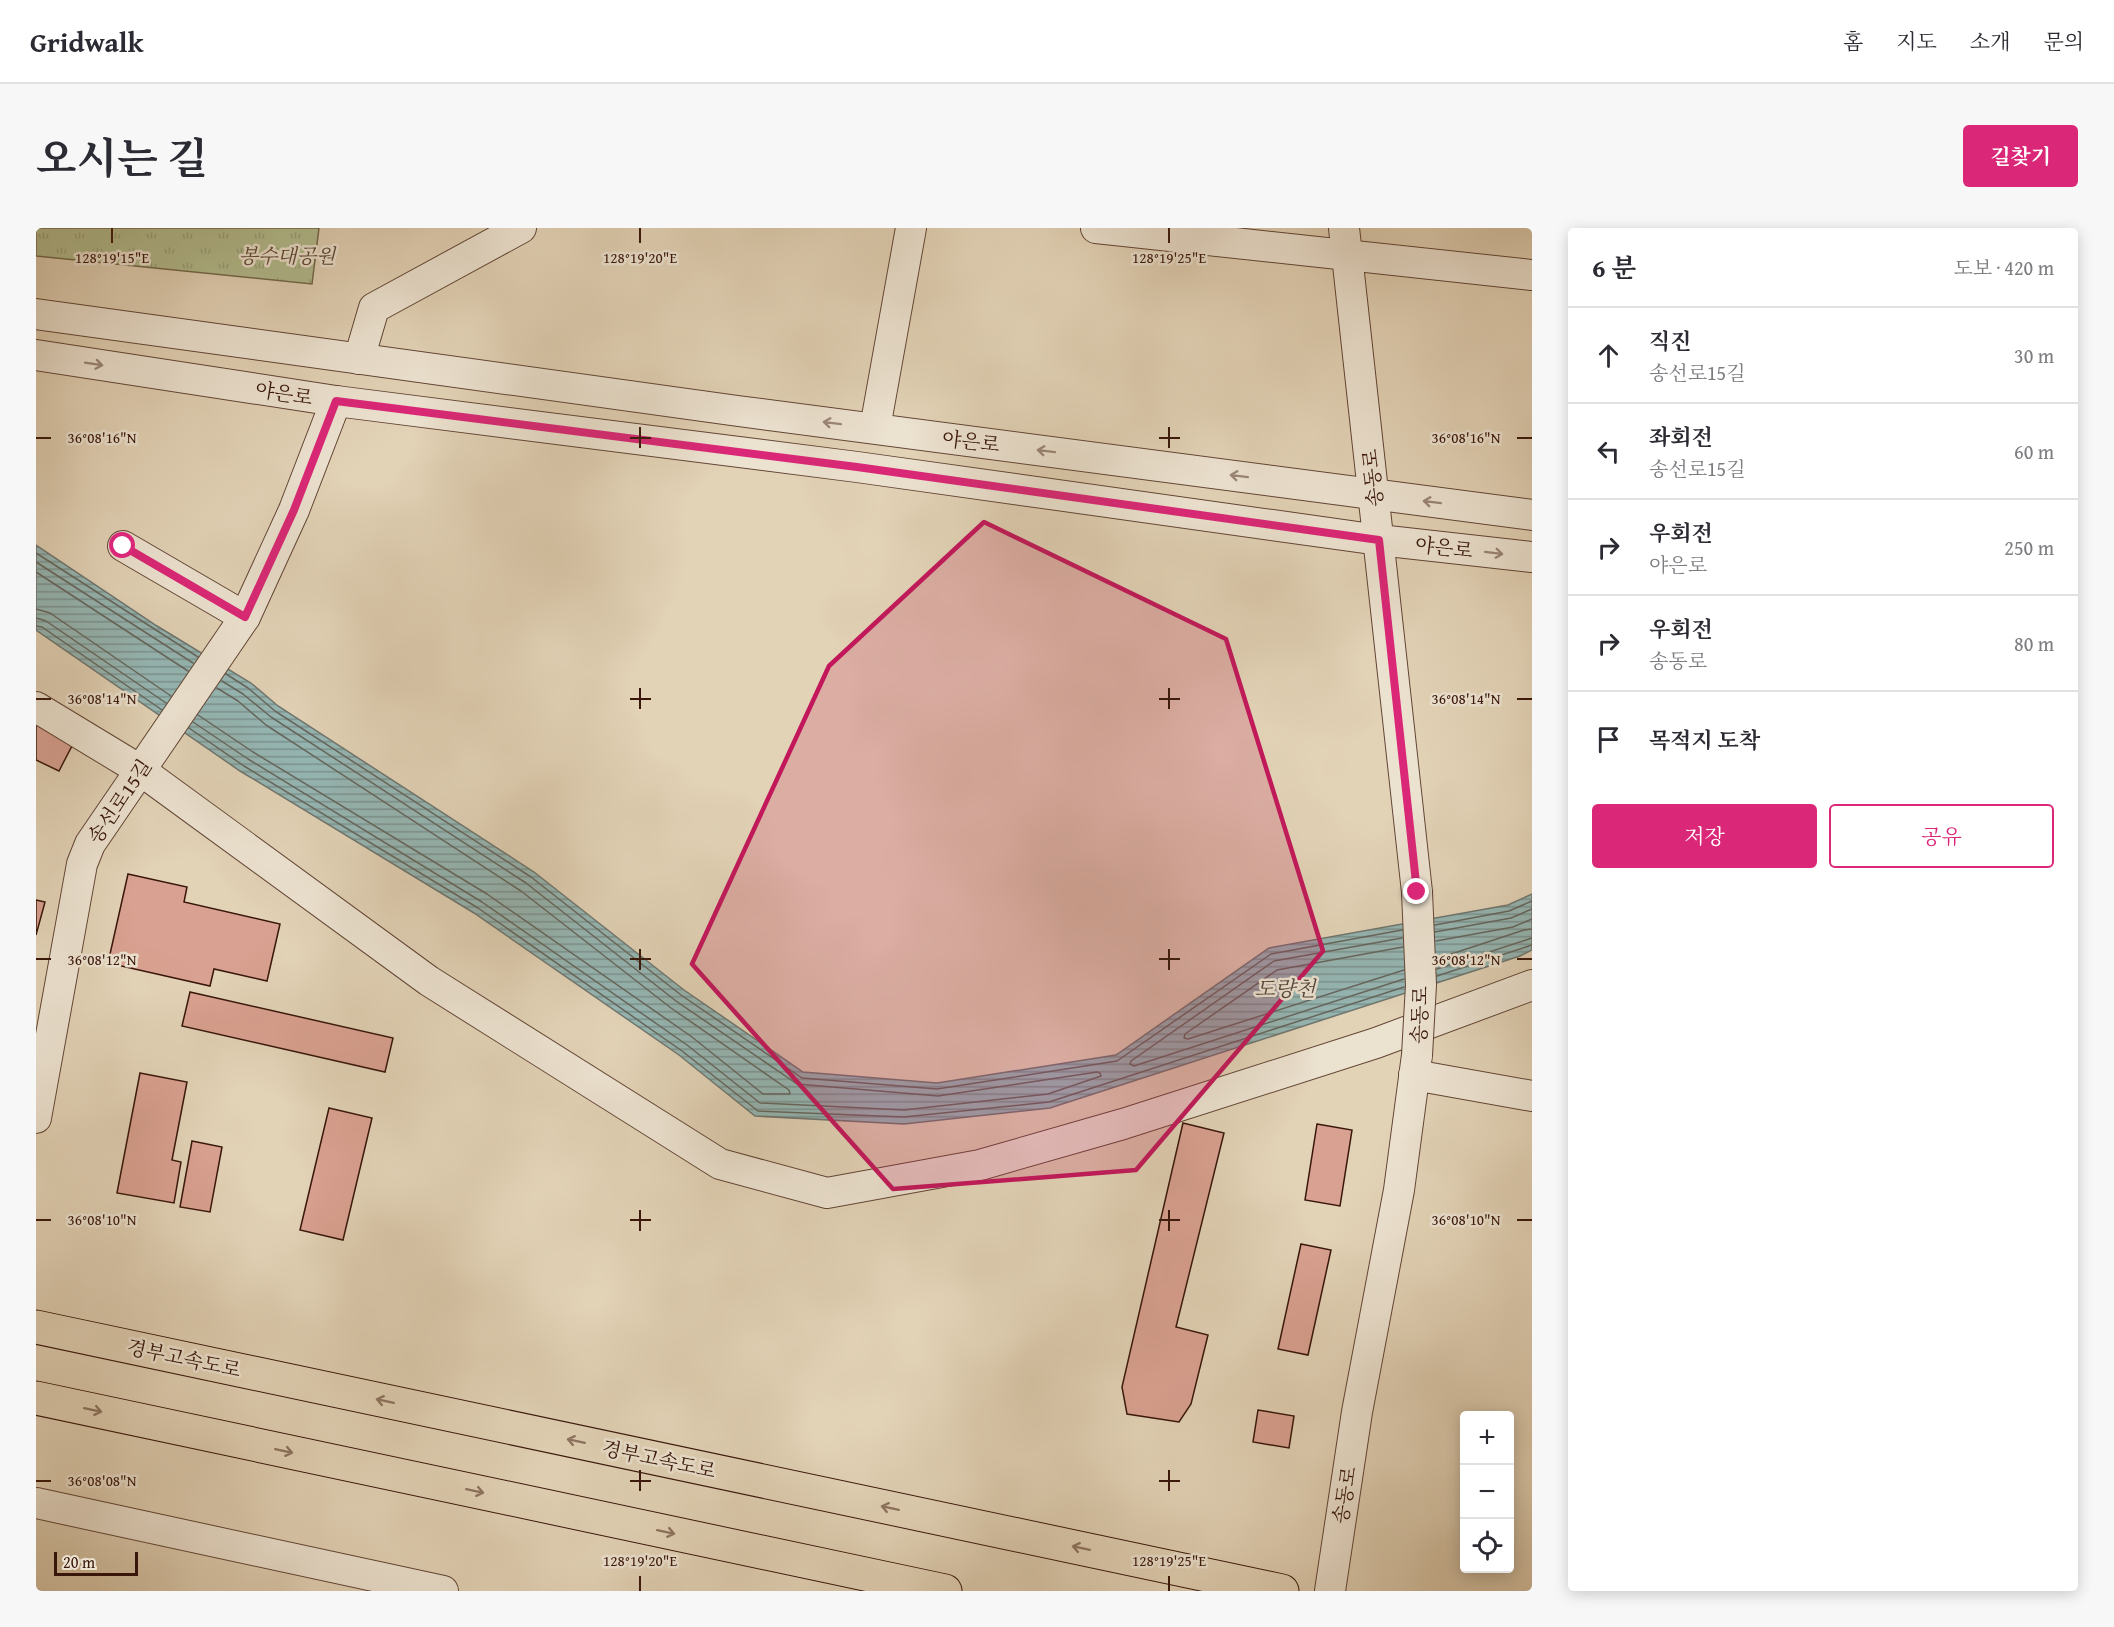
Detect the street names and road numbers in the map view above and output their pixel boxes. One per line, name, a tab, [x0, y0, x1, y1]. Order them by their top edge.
street label: 야은로	[253, 374, 315, 412]
street label: 야은로	[940, 423, 1002, 459]
street label: 송동로	[1355, 448, 1389, 508]
street label: 야은로	[1413, 529, 1475, 565]
street label: 송선로15길	[80, 753, 158, 849]
street label: 송동로	[1403, 986, 1435, 1044]
street label: 경부고속도로	[124, 1332, 244, 1384]
street label: 경부고속도로	[599, 1433, 719, 1485]
street label: 송동로	[1325, 1464, 1363, 1526]

